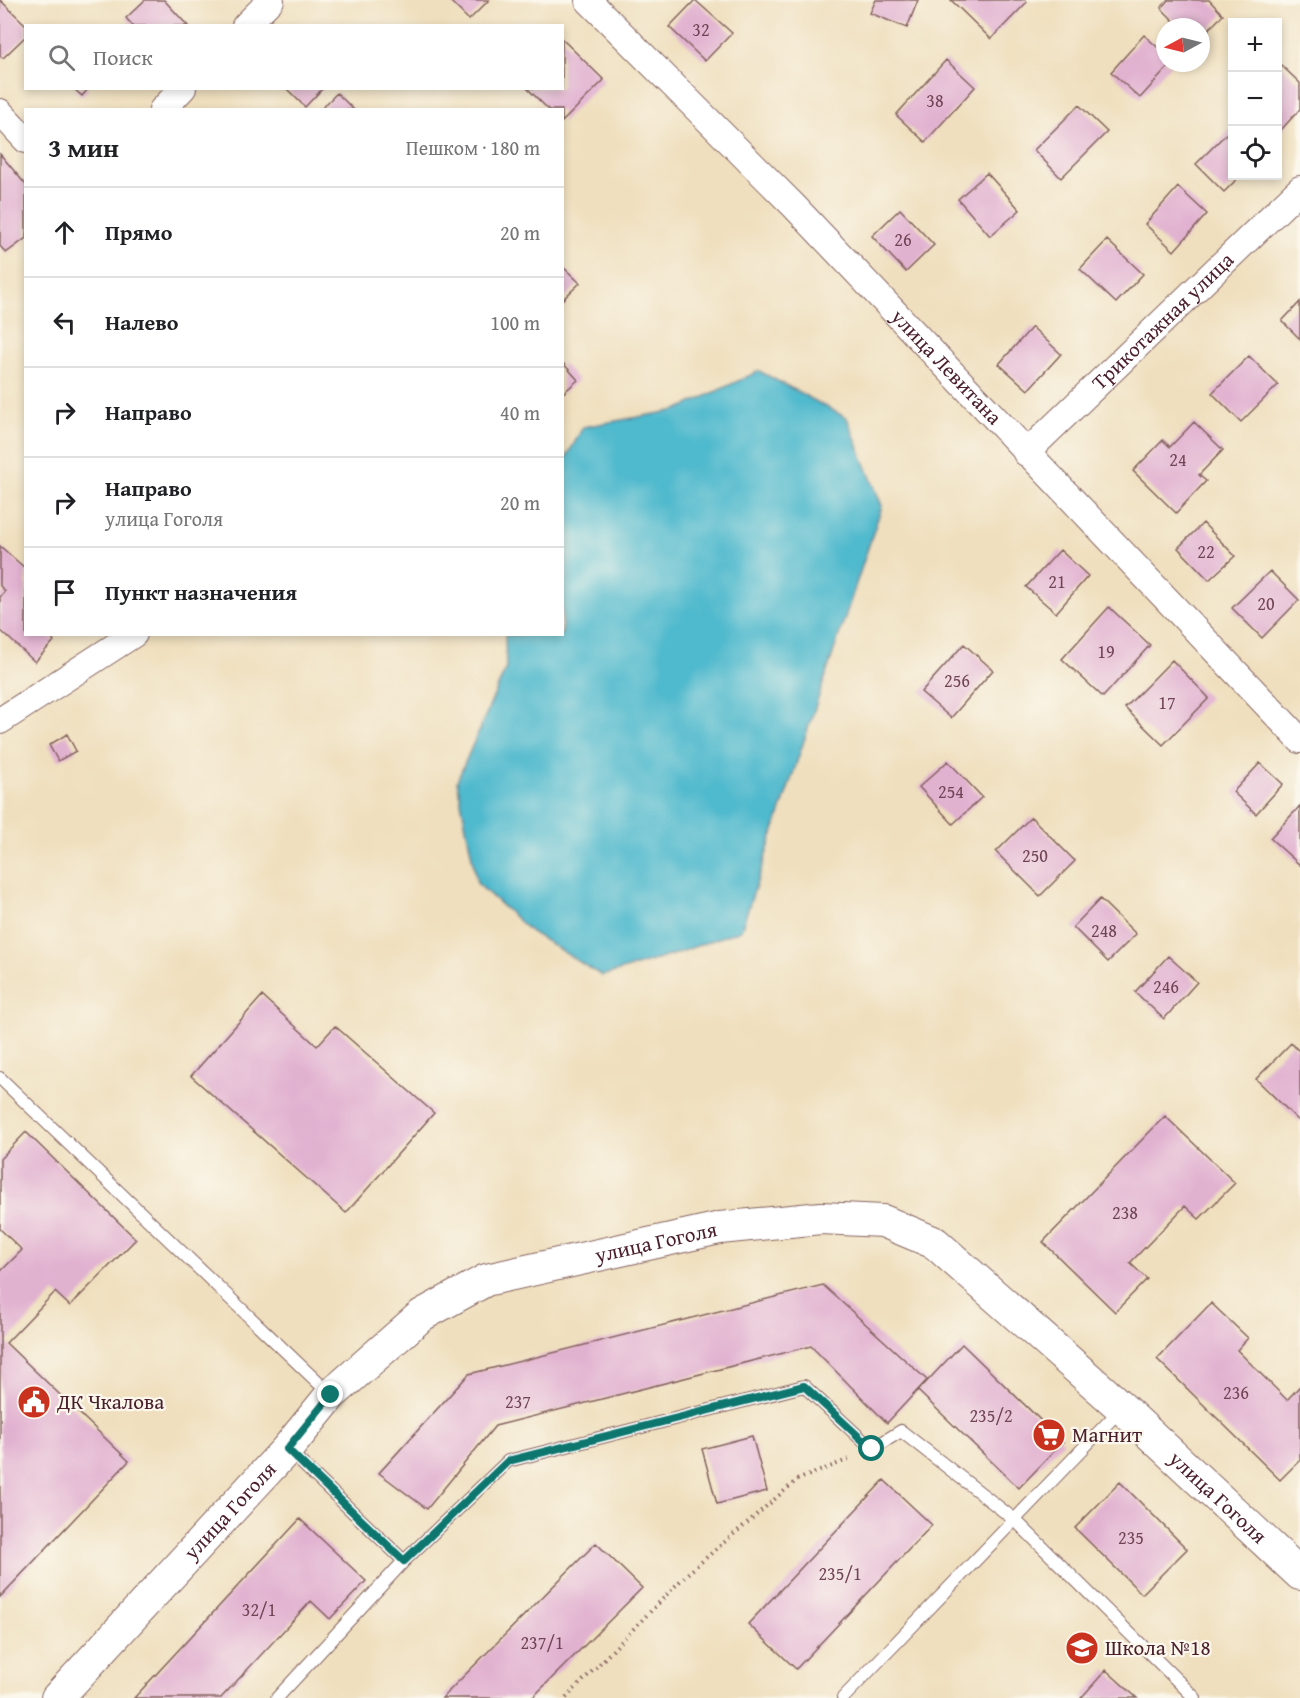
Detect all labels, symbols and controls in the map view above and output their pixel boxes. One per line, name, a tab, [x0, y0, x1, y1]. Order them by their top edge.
house number: 32	[692, 16, 710, 43]
north arrow	[1156, 18, 1210, 72]
map controls	[1228, 18, 1282, 180]
button: +	[1228, 18, 1282, 72]
search box	[24, 24, 564, 90]
icon: search	[45, 41, 78, 74]
text: Поиск	[93, 41, 153, 73]
button: −	[1228, 72, 1282, 126]
house number: 38	[926, 87, 944, 114]
button: locate	[1228, 126, 1282, 180]
text: 3 мин	[48, 128, 119, 167]
text: Пешком · 180 m	[406, 133, 540, 162]
icon: ahead	[48, 216, 81, 249]
text: Прямо	[105, 216, 172, 248]
text: 20 m	[500, 218, 540, 247]
house number: 26	[894, 226, 912, 253]
street label: Трикотажная улица	[1084, 245, 1241, 397]
street label: улица Левитана	[883, 301, 1010, 432]
icon: left	[48, 306, 81, 339]
text: Налево	[105, 306, 178, 338]
text: 100 m	[490, 308, 540, 337]
icon: right	[48, 396, 81, 429]
text: Направо	[105, 396, 192, 428]
text: 40 m	[500, 398, 540, 427]
house number: 24	[1169, 446, 1187, 473]
text: Направо	[105, 472, 192, 504]
icon: right	[48, 486, 81, 519]
text: 20 m	[500, 488, 540, 517]
text: улица Гоголя	[105, 504, 223, 533]
house number: 22	[1197, 538, 1215, 565]
house number: 21	[1048, 568, 1066, 595]
icon: arrive	[48, 576, 81, 609]
text: Пункт назначения	[105, 576, 297, 608]
house number: 20	[1257, 590, 1275, 617]
house number: 19	[1097, 638, 1115, 665]
house number: 256	[944, 667, 970, 694]
house number: 17	[1158, 689, 1176, 716]
house number: 254	[938, 778, 964, 805]
house number: 250	[1022, 842, 1048, 869]
house number: 248	[1091, 917, 1117, 944]
house number: 246	[1153, 973, 1179, 1000]
house number: 238	[1112, 1199, 1138, 1226]
street label: улица Гоголя	[591, 1213, 720, 1271]
house number: 236	[1223, 1379, 1249, 1406]
route end	[317, 1381, 343, 1407]
public building icon: ДК Чкалова	[16, 1384, 52, 1420]
place label: ДК Чкалова	[56, 1386, 164, 1417]
house number: 237	[505, 1388, 531, 1415]
house number: 235/2	[969, 1402, 1013, 1429]
supermarket icon: Магнит	[1031, 1417, 1067, 1453]
place label: Магнит	[1072, 1419, 1142, 1450]
route start	[858, 1435, 884, 1461]
street label: улица Гоголя	[1162, 1443, 1274, 1551]
street label: улица Гоголя	[176, 1454, 283, 1567]
house number: 235	[1118, 1524, 1144, 1551]
house number: 235/1	[818, 1560, 862, 1587]
house number: 32/1	[242, 1596, 276, 1623]
house number: 237/1	[520, 1629, 564, 1656]
school or university icon: Школа №18	[1064, 1630, 1100, 1666]
place label: Школа №18	[1105, 1632, 1211, 1663]

